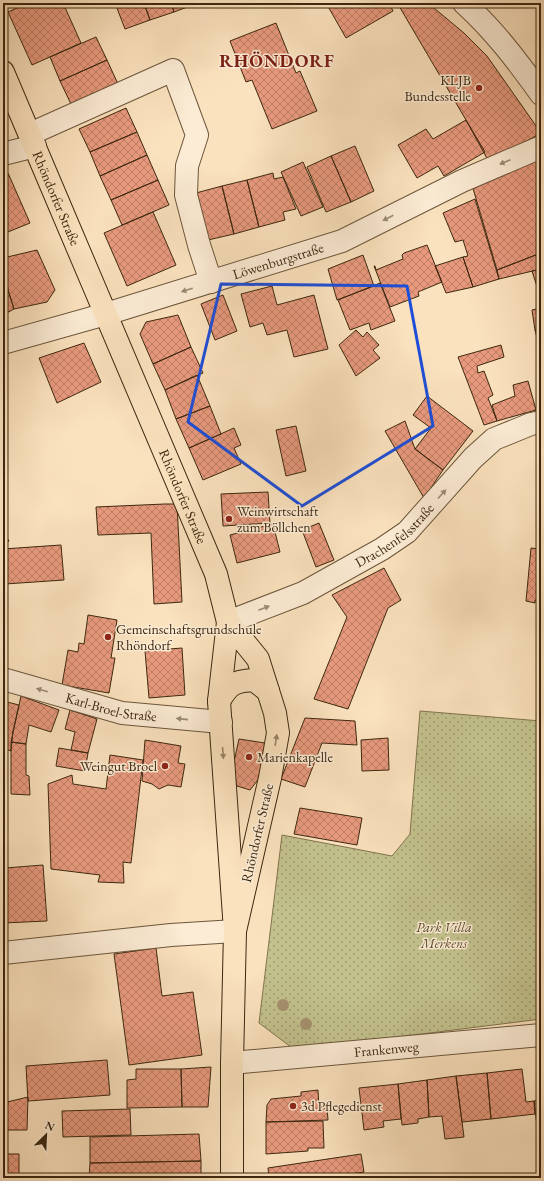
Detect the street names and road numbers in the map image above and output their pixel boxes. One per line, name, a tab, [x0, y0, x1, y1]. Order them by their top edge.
street label: Rhöndorfer Straße	[28, 148, 85, 249]
street label: Löwenburgstraße	[230, 238, 326, 283]
street label: Rhöndorfer Straße	[155, 446, 211, 547]
street label: Drachenfelsstraße	[352, 499, 438, 571]
street label: Karl-Broel-Straße	[63, 688, 158, 725]
street label: Rhöndorfer Straße	[237, 781, 277, 884]
street label: Frankenweg	[353, 1037, 420, 1061]

